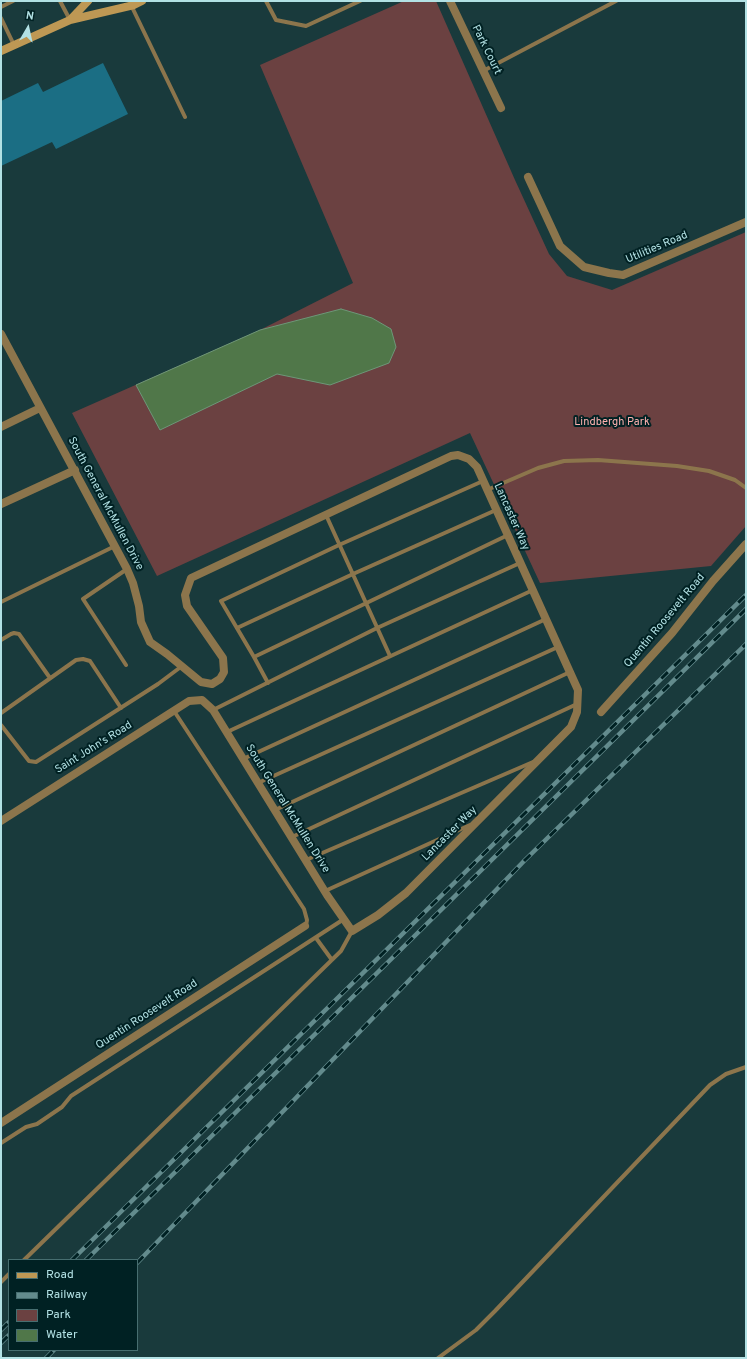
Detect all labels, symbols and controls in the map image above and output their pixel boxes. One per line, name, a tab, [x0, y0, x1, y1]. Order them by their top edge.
north arrow	[8, 8, 48, 48]
text: N	[25, 9, 35, 24]
street label: Park Court	[468, 23, 504, 77]
street label: Utilities Road	[624, 229, 690, 267]
park label: Lindbergh Park	[574, 416, 650, 430]
street label: South General McMullen Drive	[64, 435, 146, 573]
street label: Lancaster Way	[490, 481, 532, 553]
street label: Quentin Roosevelt Road	[622, 571, 708, 671]
street label: Saint John's Road	[53, 719, 135, 777]
street label: South General McMullen Drive	[242, 742, 332, 876]
street label: Lancaster Way	[420, 804, 480, 864]
street label: Quentin Roosevelt Road	[94, 977, 200, 1053]
legend	[8, 1259, 138, 1351]
text: Road	[46, 1267, 74, 1283]
text: Railway	[46, 1287, 87, 1303]
text: Park	[46, 1307, 71, 1323]
text: Water	[46, 1327, 78, 1343]

